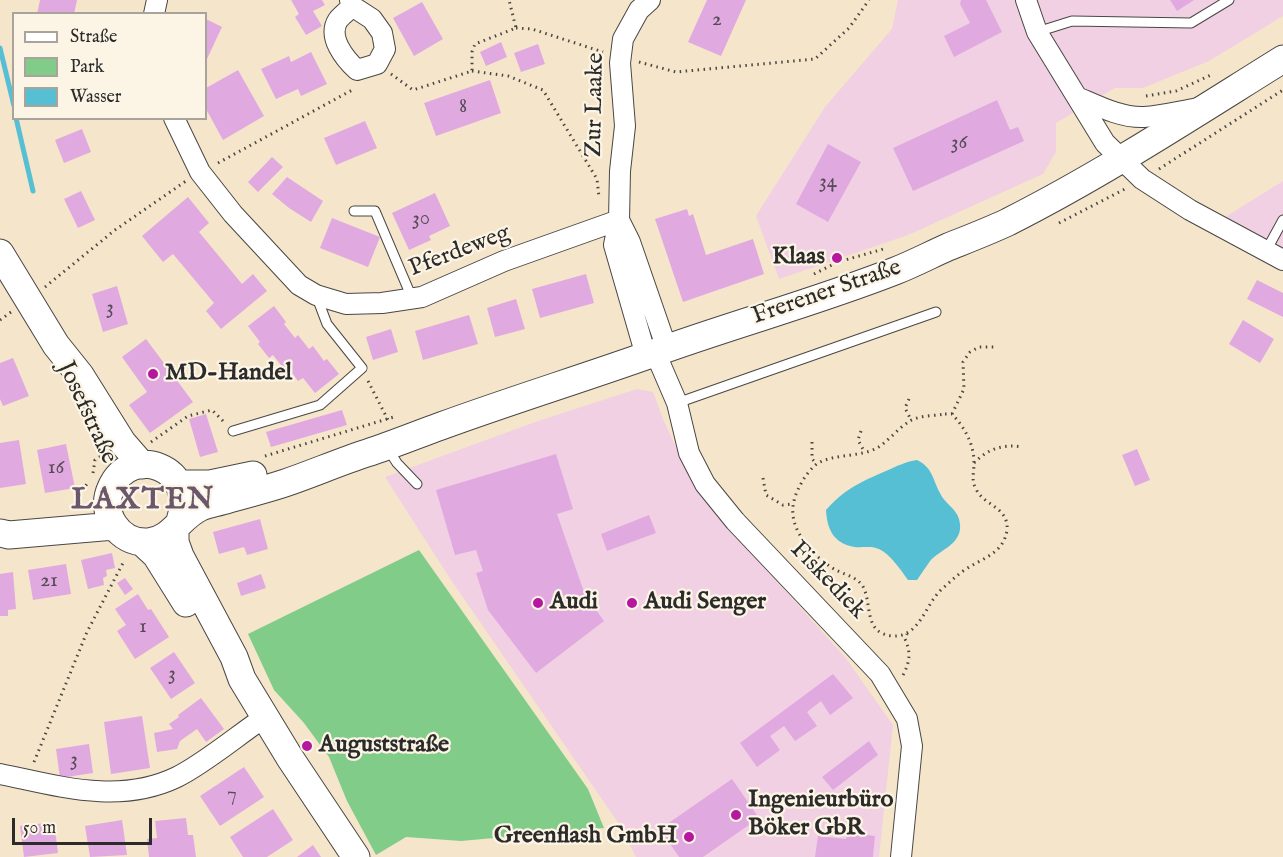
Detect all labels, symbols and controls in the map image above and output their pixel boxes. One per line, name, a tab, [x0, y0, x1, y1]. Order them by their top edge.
house number: 2	[712, 8, 722, 34]
legend	[12, 12, 207, 120]
text: Straße	[70, 26, 117, 49]
street label: Zur Laake	[581, 52, 611, 158]
text: Park	[70, 56, 104, 79]
text: Wasser	[70, 86, 121, 109]
house number: 8	[459, 95, 467, 121]
house number: 36	[951, 131, 967, 157]
house number: 34	[819, 170, 837, 196]
house number: 30	[412, 207, 430, 233]
street label: Pferdeweg	[405, 220, 515, 284]
place label: Klaas	[772, 244, 825, 272]
marker: Klaas	[830, 251, 844, 265]
street label: Frerener Straße	[749, 254, 905, 332]
house number: 3	[106, 296, 114, 322]
street label: Josefstraße	[50, 357, 122, 469]
place label: MD-Handel	[165, 360, 292, 388]
marker: MD-Handel	[146, 367, 160, 381]
house number: 16	[48, 456, 64, 482]
district label: LAXTEN	[71, 484, 215, 520]
street label: Fiskediek	[783, 536, 871, 626]
house number: 21	[40, 569, 58, 595]
place label: Audi	[550, 589, 598, 617]
place label: Audi Senger	[644, 589, 766, 617]
marker: Audi	[531, 596, 545, 610]
marker: Audi Senger	[625, 596, 639, 610]
house number: 1	[139, 615, 147, 641]
house number: 3	[168, 662, 176, 688]
place label: Auguststraße	[319, 732, 449, 760]
marker: Auguststraße	[300, 739, 314, 753]
house number: 3	[70, 748, 78, 774]
house number: 7	[227, 783, 237, 809]
place label: Ingenieurbüro Böker GbR	[748, 787, 893, 843]
scale bar	[15, 806, 154, 844]
marker: Ingenieurbüro Böker GbR	[729, 808, 743, 822]
text: 50 m	[23, 817, 56, 840]
place label: Greenflash GmbH	[494, 823, 677, 851]
marker: Greenflash GmbH	[682, 830, 696, 844]

